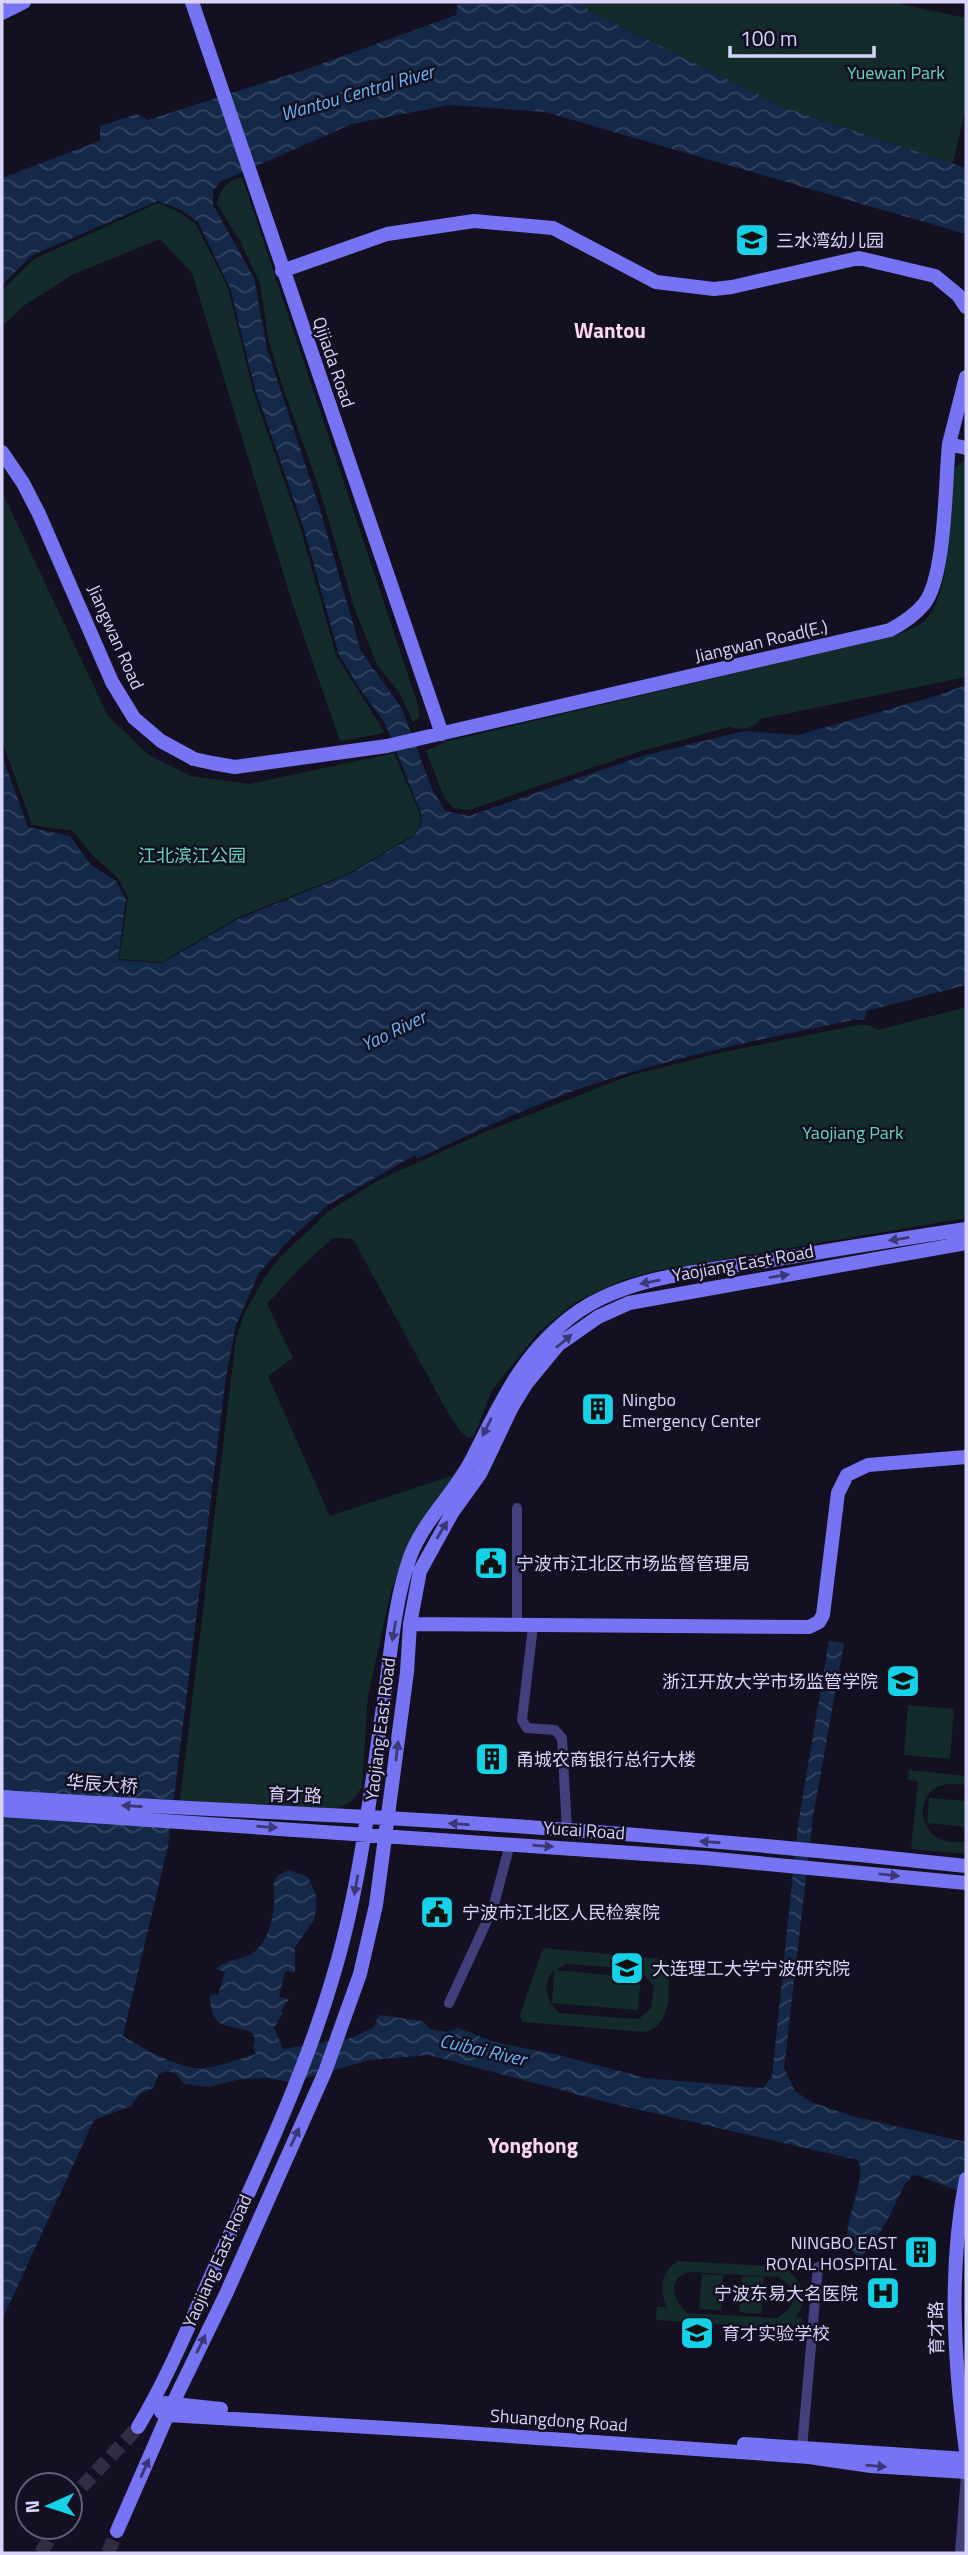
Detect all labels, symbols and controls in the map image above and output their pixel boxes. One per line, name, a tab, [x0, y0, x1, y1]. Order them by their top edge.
scale bar	[730, 14, 874, 58]
text: 100 m	[740, 22, 797, 54]
water label: Wantou Central River	[277, 56, 439, 128]
park label: Yuewan Park	[847, 59, 945, 86]
school or university icon: 三水湾幼儿园	[733, 221, 771, 259]
place label: 三水湾幼儿园	[776, 227, 884, 254]
street label: Qijiada Road	[306, 313, 362, 411]
district label: Wantou	[574, 314, 646, 346]
street label: Jiangwan Road	[81, 580, 151, 694]
street label: Jiangwan Road(E.)	[692, 613, 830, 669]
park label: 江北滨江公园	[138, 842, 246, 869]
water label: Yao River	[356, 1001, 432, 1058]
park label: Yaojiang Park	[802, 1119, 904, 1146]
one-way arrow	[888, 1234, 910, 1245]
street label: Yaojiang East Road	[670, 1237, 816, 1289]
one-way arrow	[768, 1270, 790, 1281]
one-way arrow	[639, 1276, 661, 1287]
one-way arrow	[556, 1334, 573, 1349]
place label: Ningbo Emergency Center	[622, 1386, 761, 1434]
building icon: Ningbo Emergency Center	[579, 1390, 617, 1428]
one-way arrow	[482, 1417, 493, 1437]
one-way arrow	[435, 1521, 448, 1540]
public building icon: 宁波市江北区市场监督管理局	[472, 1544, 510, 1582]
place label: 宁波市江北区市场监督管理局	[516, 1550, 750, 1577]
one-way arrow	[389, 1620, 400, 1642]
street label: Yaojiang East Road	[358, 1656, 402, 1802]
school or university icon: 浙江开放大学市场监管学院	[884, 1662, 922, 1700]
place label: 浙江开放大学市场监管学院	[662, 1668, 878, 1695]
one-way arrow	[392, 1740, 403, 1762]
building icon: 甬城农商银行总行大楼	[473, 1740, 511, 1778]
place label: 甬城农商银行总行大楼	[516, 1746, 696, 1773]
street label: 华辰大桥	[65, 1768, 139, 1800]
street label: 育才路	[268, 1781, 322, 1809]
one-way arrow	[121, 1800, 143, 1811]
street label: Yucai Road	[542, 1814, 626, 1846]
one-way arrow	[448, 1818, 470, 1829]
one-way arrow	[257, 1822, 279, 1833]
one-way arrow	[699, 1836, 721, 1847]
one-way arrow	[532, 1841, 554, 1852]
one-way arrow	[878, 1870, 900, 1881]
one-way arrow	[350, 1874, 361, 1896]
public building icon: 宁波市江北区人民检察院	[418, 1893, 456, 1931]
place label: 宁波市江北区人民检察院	[462, 1899, 660, 1926]
school or university icon: 大连理工大学宁波研究院	[608, 1949, 646, 1987]
place label: 大连理工大学宁波研究院	[652, 1955, 850, 1982]
water label: Cuibai River	[437, 2025, 531, 2073]
one-way arrow	[290, 2126, 301, 2147]
district label: Yonghong	[488, 2129, 578, 2161]
street label: Yaojiang East Road	[176, 2190, 258, 2332]
place label: NINGBO EAST ROYAL HOSPITAL	[766, 2229, 898, 2277]
building icon: NINGBO EAST ROYAL HOSPITAL	[902, 2233, 940, 2271]
hospital icon: 宁波东易大名医院	[864, 2274, 902, 2312]
place label: 宁波东易大名医院	[714, 2280, 858, 2307]
street label: 育才路	[922, 2301, 950, 2355]
school or university icon: 育才实验学校	[678, 2314, 716, 2352]
place label: 育才实验学校	[722, 2320, 830, 2347]
one-way arrow	[196, 2334, 207, 2354]
street label: Shuangdong Road	[489, 2402, 629, 2438]
one-way arrow	[139, 2458, 151, 2478]
one-way arrow	[865, 2461, 887, 2472]
north arrow	[14, 2471, 84, 2541]
text: N	[17, 2500, 46, 2514]

